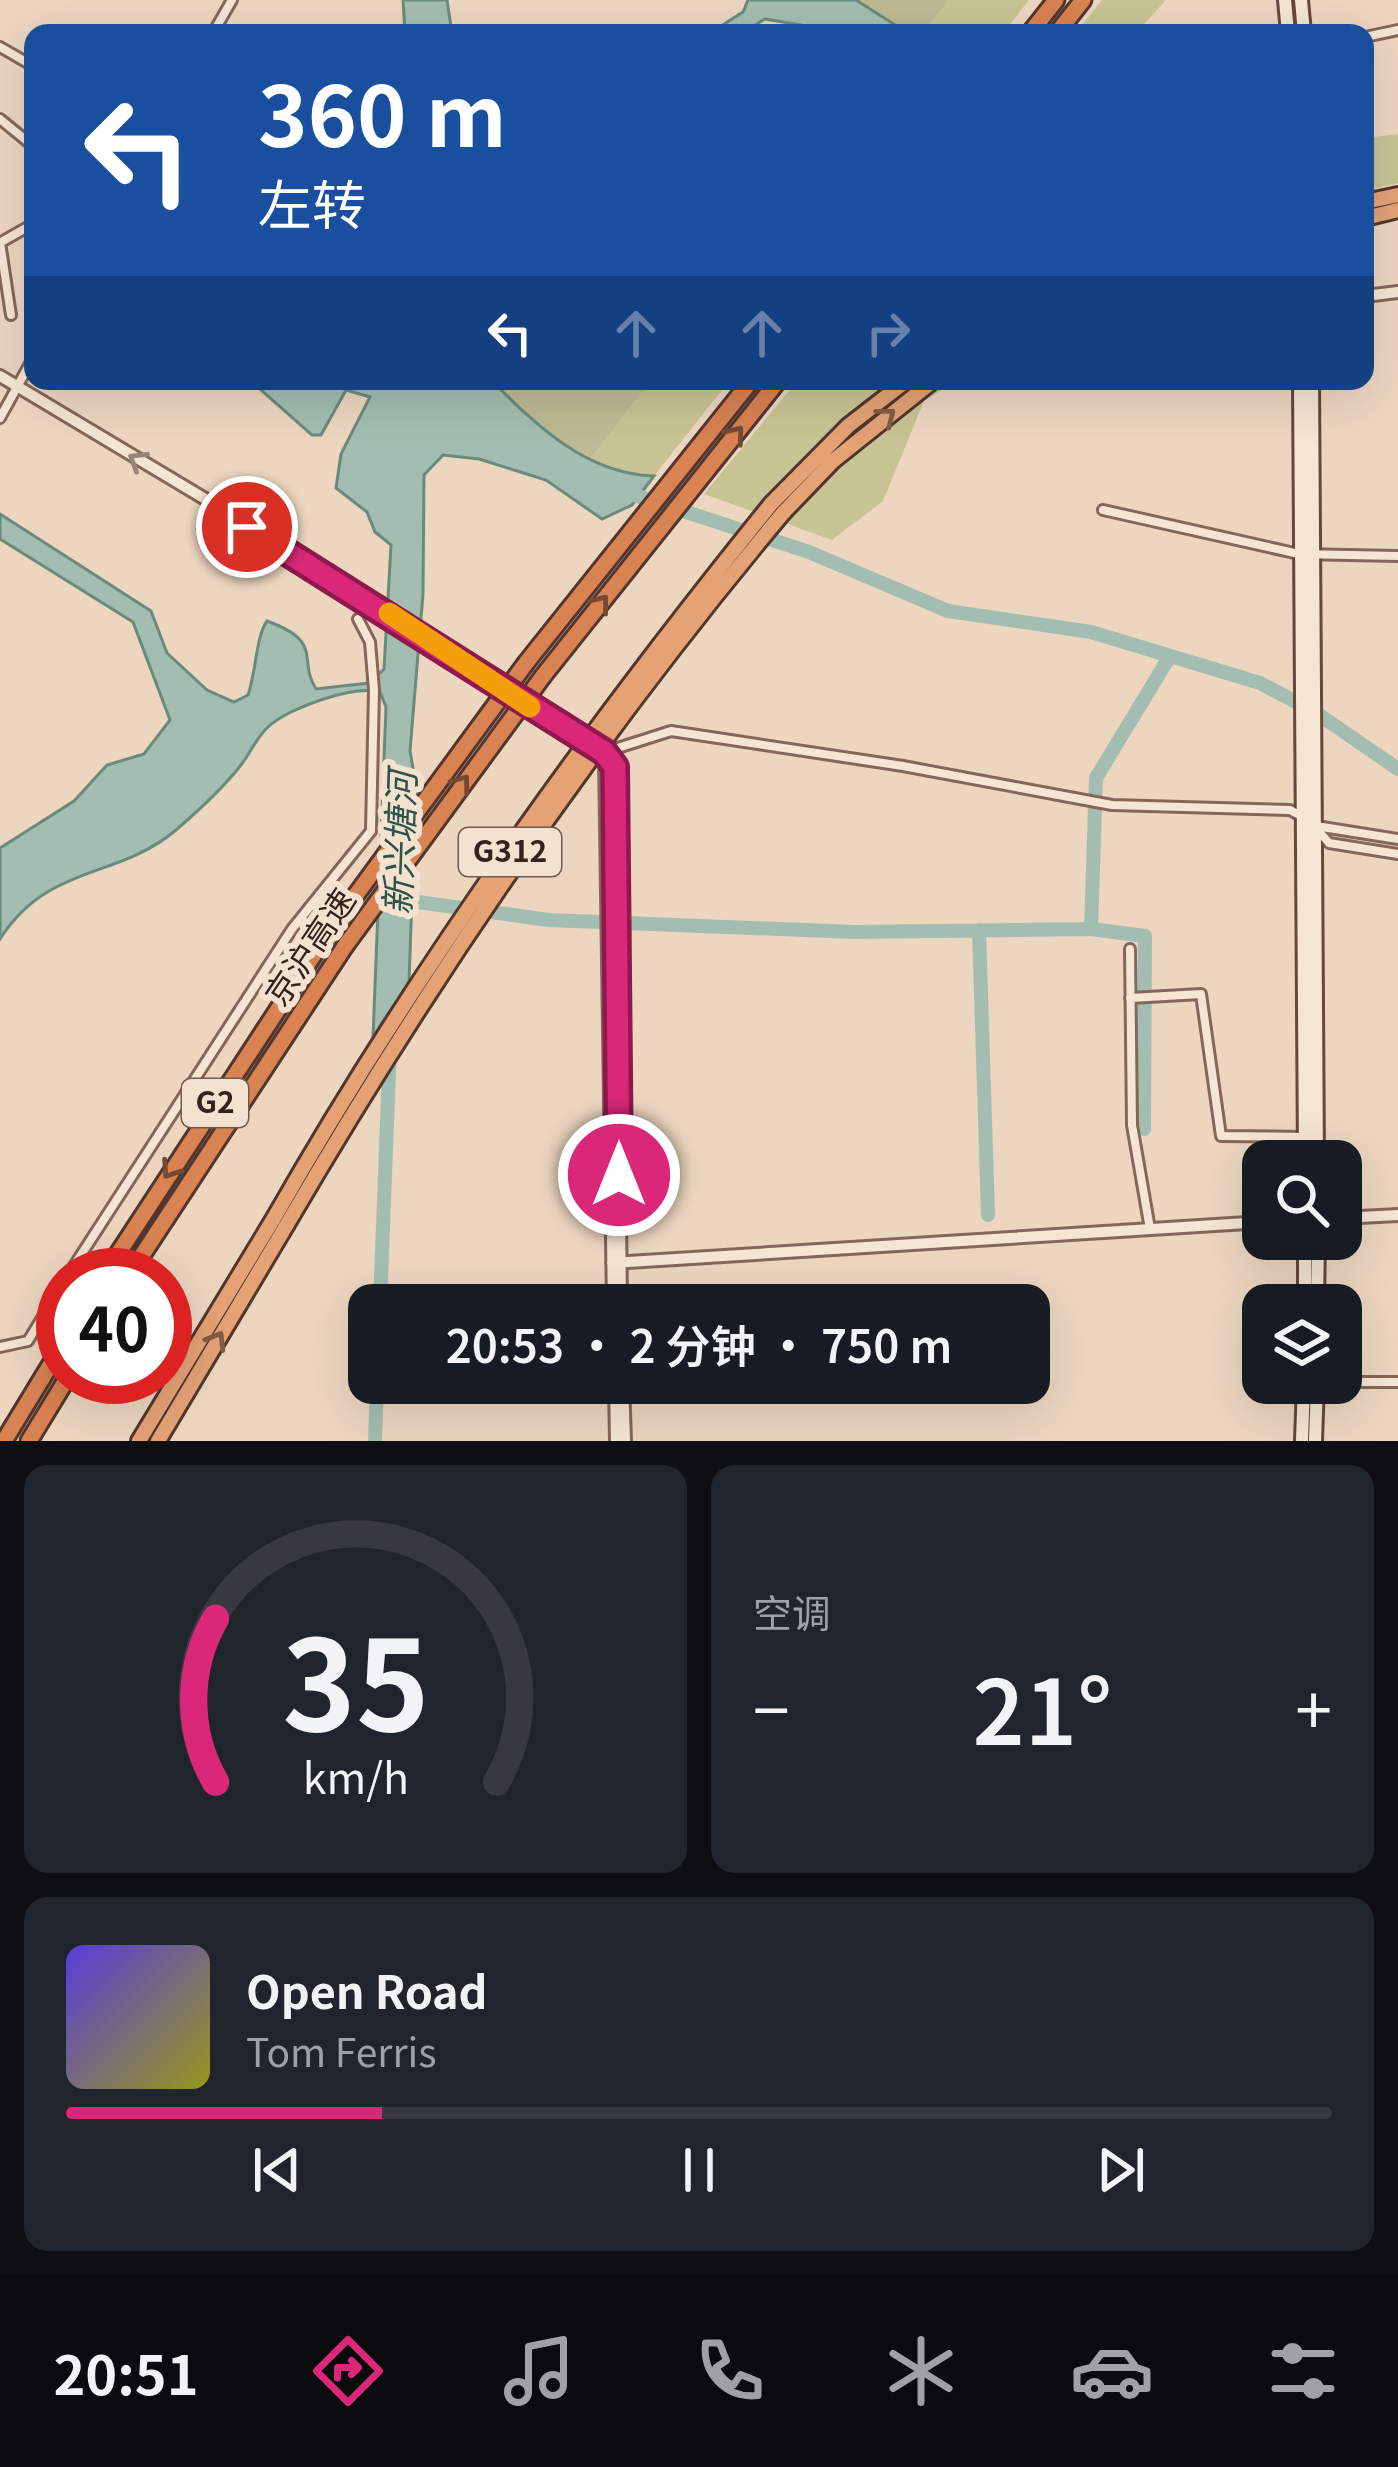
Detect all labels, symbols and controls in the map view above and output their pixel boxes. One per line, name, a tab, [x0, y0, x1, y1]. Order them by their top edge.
text: 360 m	[258, 50, 507, 171]
icon: left	[60, 72, 216, 228]
text: 左转	[258, 162, 366, 241]
icon: left	[477, 300, 543, 366]
icon: ahead	[603, 300, 669, 366]
icon: ahead	[729, 300, 795, 366]
icon: right	[855, 300, 921, 366]
one-way arrow	[873, 409, 895, 430]
one-way arrow	[722, 425, 743, 447]
one-way arrow	[128, 452, 150, 474]
pin	[196, 476, 298, 578]
icon: arrive	[214, 494, 280, 560]
one-way arrow	[587, 595, 608, 617]
water label: 新兴塘河	[369, 764, 426, 916]
one-way arrow	[448, 775, 469, 797]
road number: G312	[459, 828, 561, 876]
street label: 京沪高速	[252, 878, 365, 1014]
road number: G2	[182, 1079, 248, 1127]
position arrow	[556, 1112, 682, 1238]
map controls	[1242, 1140, 1362, 1404]
button: search	[1242, 1140, 1362, 1260]
one-way arrow	[163, 1157, 185, 1179]
speed limit sign: 40	[36, 1248, 192, 1404]
button: layers	[1242, 1284, 1362, 1404]
text: 20:53 · 2 分钟 · 750 m	[446, 1311, 952, 1376]
one-way arrow	[203, 1331, 226, 1353]
text: 空调	[753, 1583, 831, 1639]
text: 35	[282, 1586, 429, 1767]
text: 21°	[973, 1641, 1112, 1771]
text: −	[753, 1658, 790, 1754]
text: +	[1295, 1658, 1332, 1754]
text: km/h	[302, 1744, 409, 1806]
text: Open Road	[246, 1957, 488, 2022]
text: Tom Ferris	[246, 2022, 437, 2078]
icon: previous	[244, 2137, 310, 2203]
icon: pause	[666, 2137, 732, 2203]
icon: next	[1088, 2137, 1154, 2203]
icon: directions	[306, 2329, 390, 2413]
icon: music	[497, 2329, 581, 2413]
icon: phone	[688, 2329, 772, 2413]
icon: climate	[879, 2329, 963, 2413]
icon: car	[1070, 2329, 1154, 2413]
icon: filters	[1261, 2329, 1345, 2413]
text: 20:51	[54, 2332, 199, 2411]

